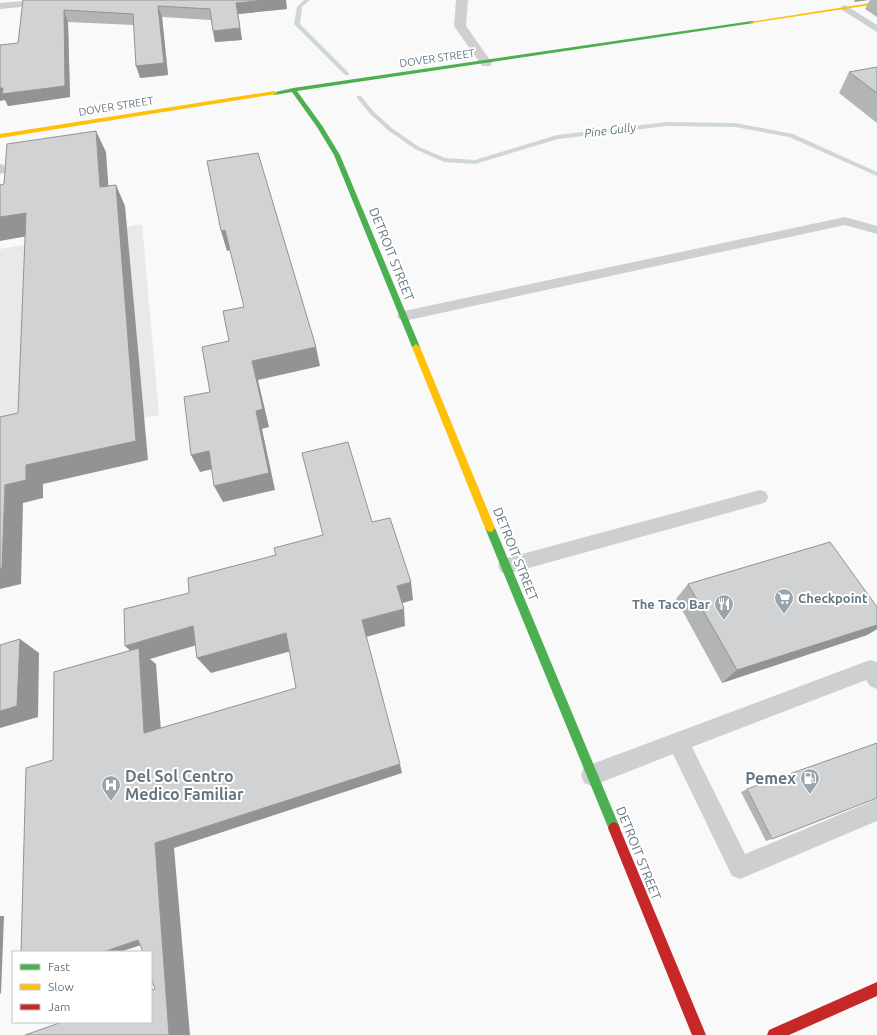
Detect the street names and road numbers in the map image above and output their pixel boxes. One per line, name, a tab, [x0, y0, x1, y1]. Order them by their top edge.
street label: DOVER STREET	[399, 47, 475, 69]
street label: DOVER STREET	[78, 94, 154, 118]
street label: DETROIT STREET	[367, 205, 417, 303]
street label: DETROIT STREET	[491, 505, 541, 603]
street label: DETROIT STREET	[614, 804, 664, 902]

